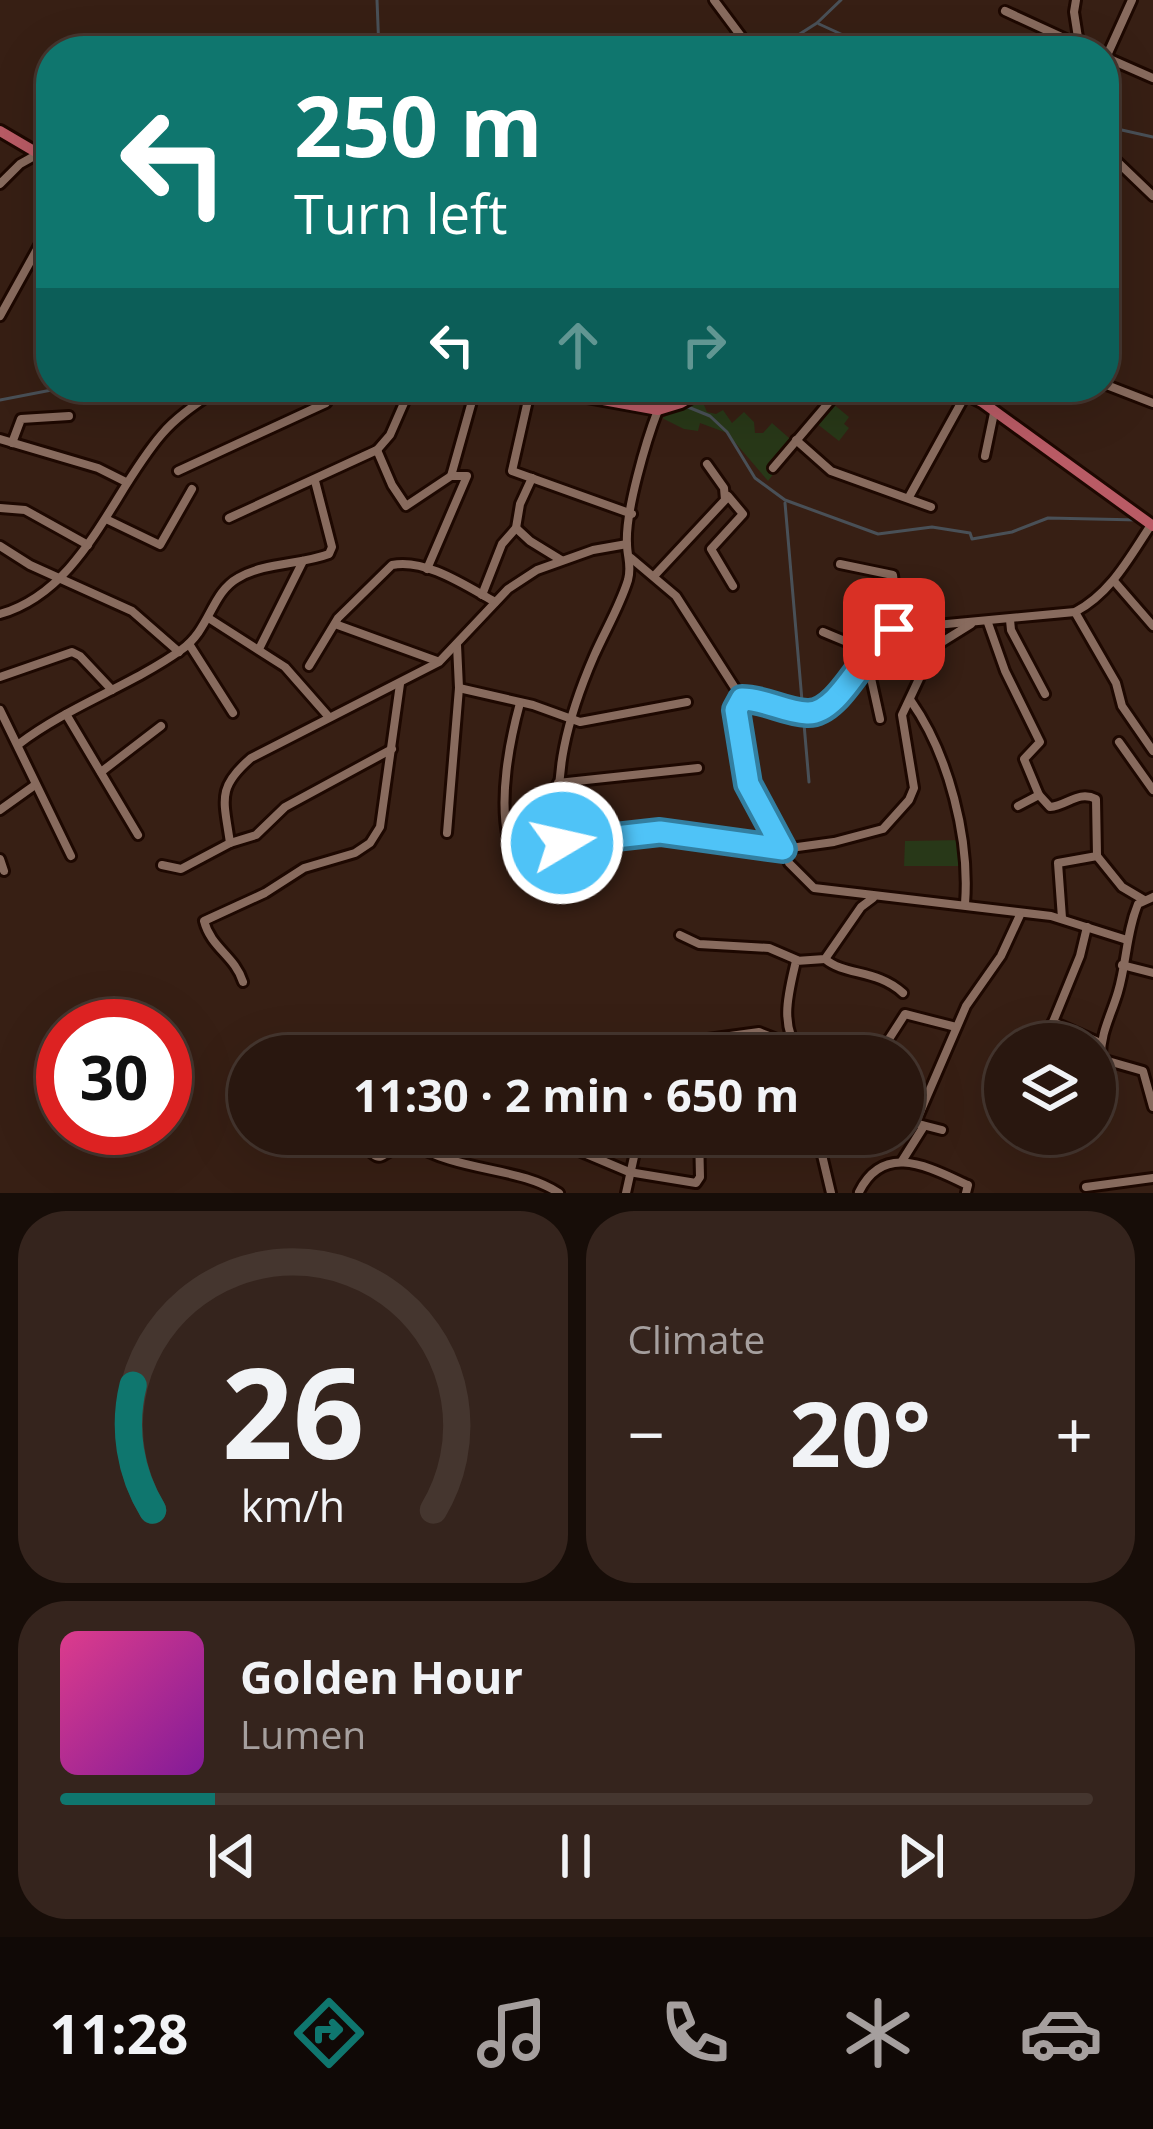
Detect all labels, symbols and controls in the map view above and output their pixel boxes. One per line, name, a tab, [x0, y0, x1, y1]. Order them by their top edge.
text: 250 m	[294, 67, 542, 182]
icon: left	[96, 84, 252, 240]
text: Turn left	[294, 176, 507, 250]
icon: left	[419, 312, 485, 378]
icon: ahead	[545, 312, 611, 378]
icon: right	[671, 312, 737, 378]
pin	[843, 578, 945, 680]
icon: arrive	[861, 596, 927, 662]
position arrow	[499, 780, 625, 906]
speed limit sign: 30	[36, 999, 192, 1155]
map controls	[984, 1023, 1116, 1155]
button: layers	[984, 1023, 1116, 1155]
text: 11:30 · 2 min · 650 m	[353, 1064, 799, 1125]
text: Climate	[628, 1312, 765, 1365]
text: 26	[221, 1326, 364, 1496]
text: 20°	[790, 1371, 931, 1493]
text: −	[628, 1388, 665, 1478]
text: +	[1055, 1388, 1093, 1478]
text: km/h	[241, 1476, 345, 1535]
text: Golden Hour	[240, 1646, 523, 1707]
text: Lumen	[240, 1707, 366, 1760]
icon: previous	[199, 1823, 265, 1889]
icon: pause	[543, 1823, 609, 1889]
icon: next	[888, 1823, 954, 1889]
icon: directions	[287, 1991, 371, 2075]
icon: music	[470, 1991, 554, 2075]
icon: phone	[653, 1991, 737, 2075]
icon: climate	[836, 1991, 920, 2075]
icon: car	[1019, 1991, 1103, 2075]
text: 11:28	[50, 1996, 188, 2070]

